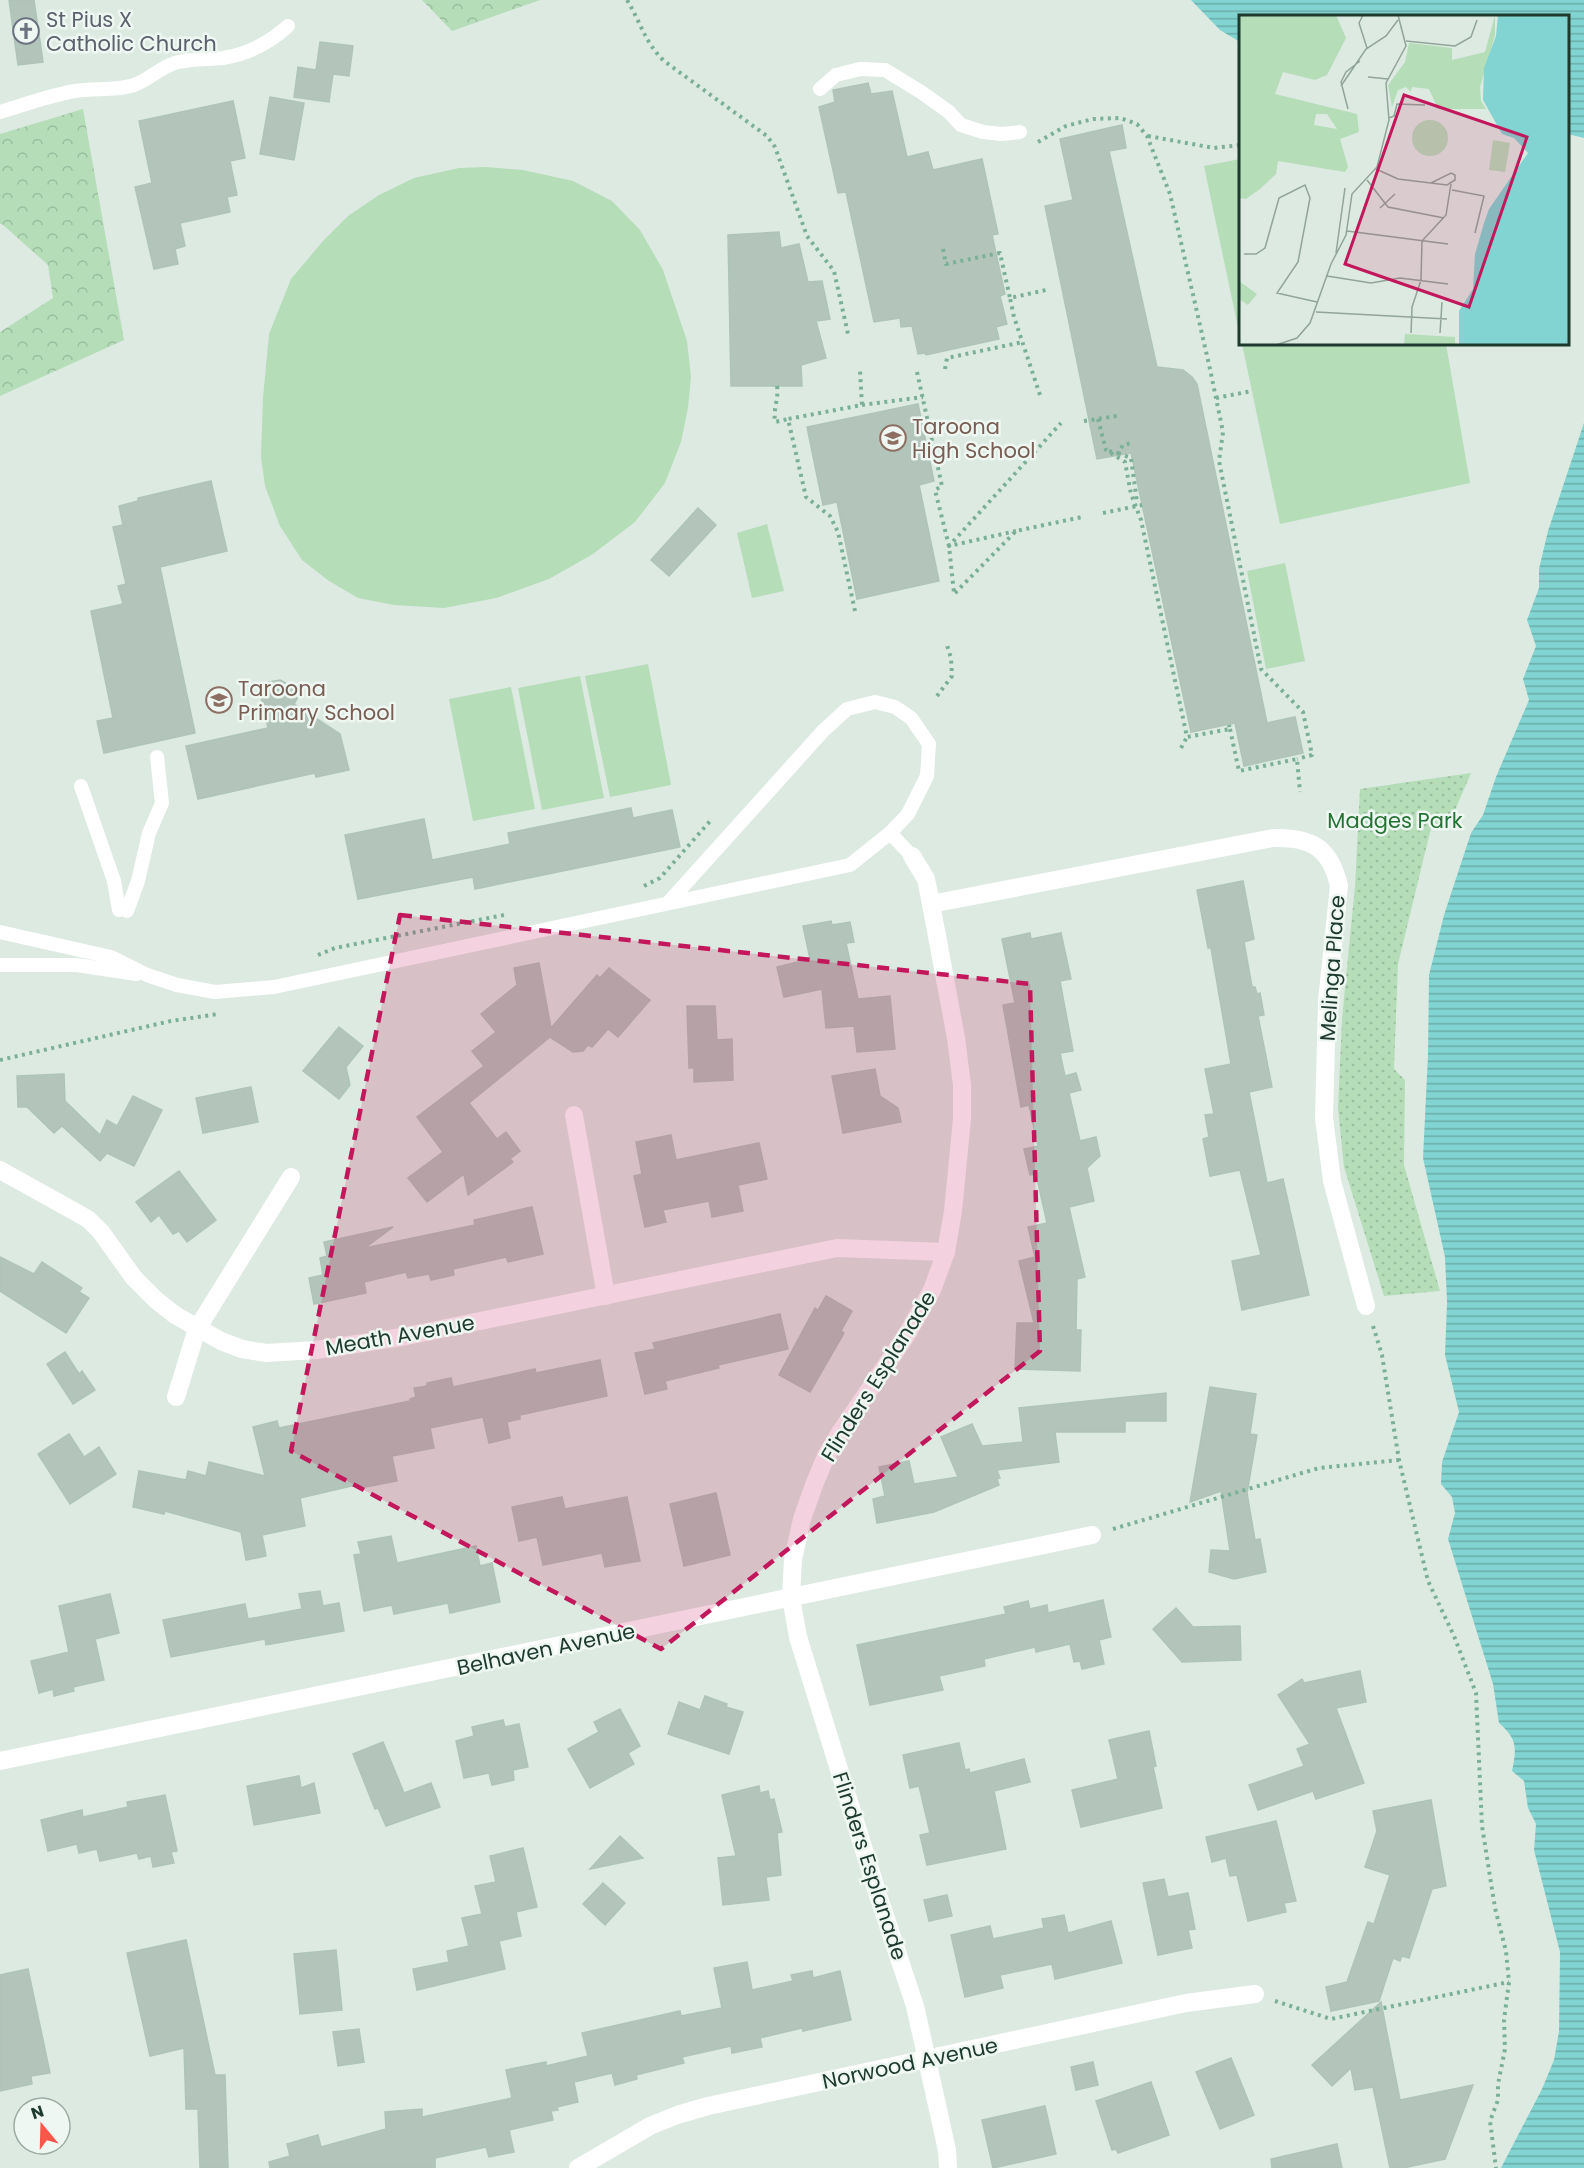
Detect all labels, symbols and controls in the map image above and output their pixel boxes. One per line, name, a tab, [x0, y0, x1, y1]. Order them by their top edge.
place label: St Pius X Catholic Church	[46, 5, 217, 58]
inset map	[1239, 15, 1569, 345]
church icon: St Pius X Catholic Church	[11, 16, 41, 46]
place label: Taroona High School	[912, 412, 1036, 465]
school or university icon: Taroona High School	[878, 423, 908, 453]
place label: Taroona Primary School	[238, 674, 395, 727]
school or university icon: Taroona Primary School	[204, 685, 234, 715]
park label: Madges Park	[1327, 806, 1463, 835]
street label: Melinga Place	[1312, 894, 1352, 1042]
street label: Flinders Esplanade	[814, 1285, 942, 1467]
street label: Meath Avenue	[323, 1308, 477, 1362]
street label: Belhaven Avenue	[454, 1616, 638, 1682]
street label: Flinders Esplanade	[826, 1768, 914, 1964]
street label: Norwood Avenue	[820, 2030, 1000, 2096]
north arrow	[12, 2096, 72, 2156]
text: N	[28, 2099, 47, 2125]

